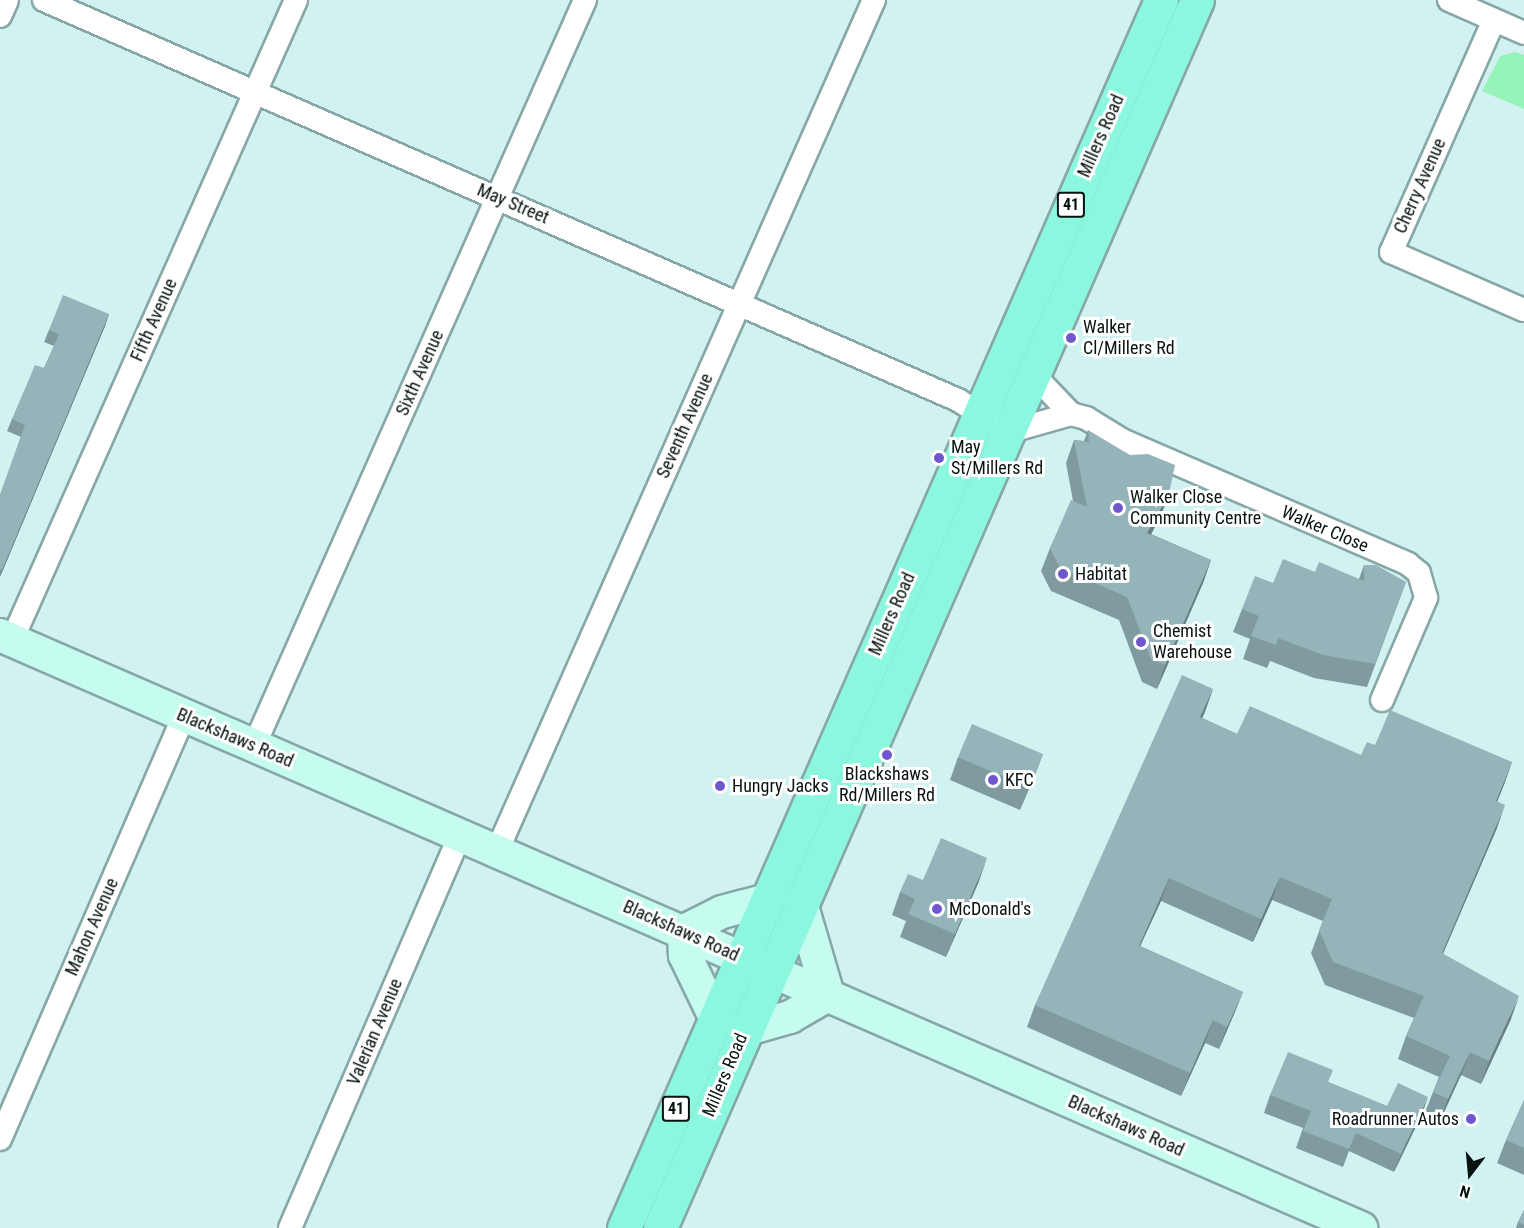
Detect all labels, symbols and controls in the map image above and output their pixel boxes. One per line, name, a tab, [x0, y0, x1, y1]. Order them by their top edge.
street label: Millers Road	[1073, 91, 1129, 181]
street label: Cherry Avenue	[1389, 135, 1451, 237]
street label: May Street	[474, 179, 552, 229]
road number: 41	[1056, 192, 1086, 218]
street label: Fifth Avenue	[126, 275, 182, 365]
place label: Walker Cl/Millers Rd	[1083, 317, 1175, 360]
street label: Sixth Avenue	[392, 327, 448, 419]
marker: Walker Cl/Millers Rd	[1064, 331, 1078, 345]
street label: Seventh Avenue	[652, 370, 718, 482]
place label: May St/Millers Rd	[951, 437, 1043, 480]
marker: May St/Millers Rd	[932, 451, 946, 465]
place label: Walker Close Community Centre	[1130, 487, 1261, 530]
marker: Walker Close Community Centre	[1111, 501, 1125, 515]
street label: Walker Close	[1278, 501, 1372, 557]
place label: Habitat	[1075, 563, 1127, 585]
marker: Habitat	[1056, 567, 1070, 581]
street label: Millers Road	[864, 569, 920, 659]
place label: Chemist Warehouse	[1153, 621, 1232, 664]
marker: Chemist Warehouse	[1134, 635, 1148, 649]
street label: Blackshaws Road	[173, 704, 297, 772]
marker: Blackshaws Rd/Millers Rd	[880, 748, 894, 762]
place label: Blackshaws Rd/Millers Rd	[839, 764, 935, 806]
place label: KFC	[1005, 769, 1034, 791]
marker: KFC	[986, 773, 1000, 787]
place label: Hungry Jacks	[732, 775, 829, 797]
marker: Hungry Jacks	[713, 779, 727, 793]
street label: Mahon Avenue	[61, 875, 123, 979]
street label: Blackshaws Road	[620, 896, 742, 966]
place label: McDonald's	[949, 898, 1031, 920]
marker: McDonald's	[930, 902, 944, 916]
street label: Valerian Avenue	[343, 975, 407, 1089]
street label: Millers Road	[698, 1030, 752, 1120]
street label: Blackshaws Road	[1065, 1091, 1187, 1161]
road number: 41	[661, 1096, 691, 1122]
place label: Roadrunner Autos	[1332, 1108, 1459, 1130]
marker: Roadrunner Autos	[1464, 1112, 1478, 1126]
north arrow	[1440, 1144, 1500, 1204]
text: N	[1458, 1181, 1472, 1202]

